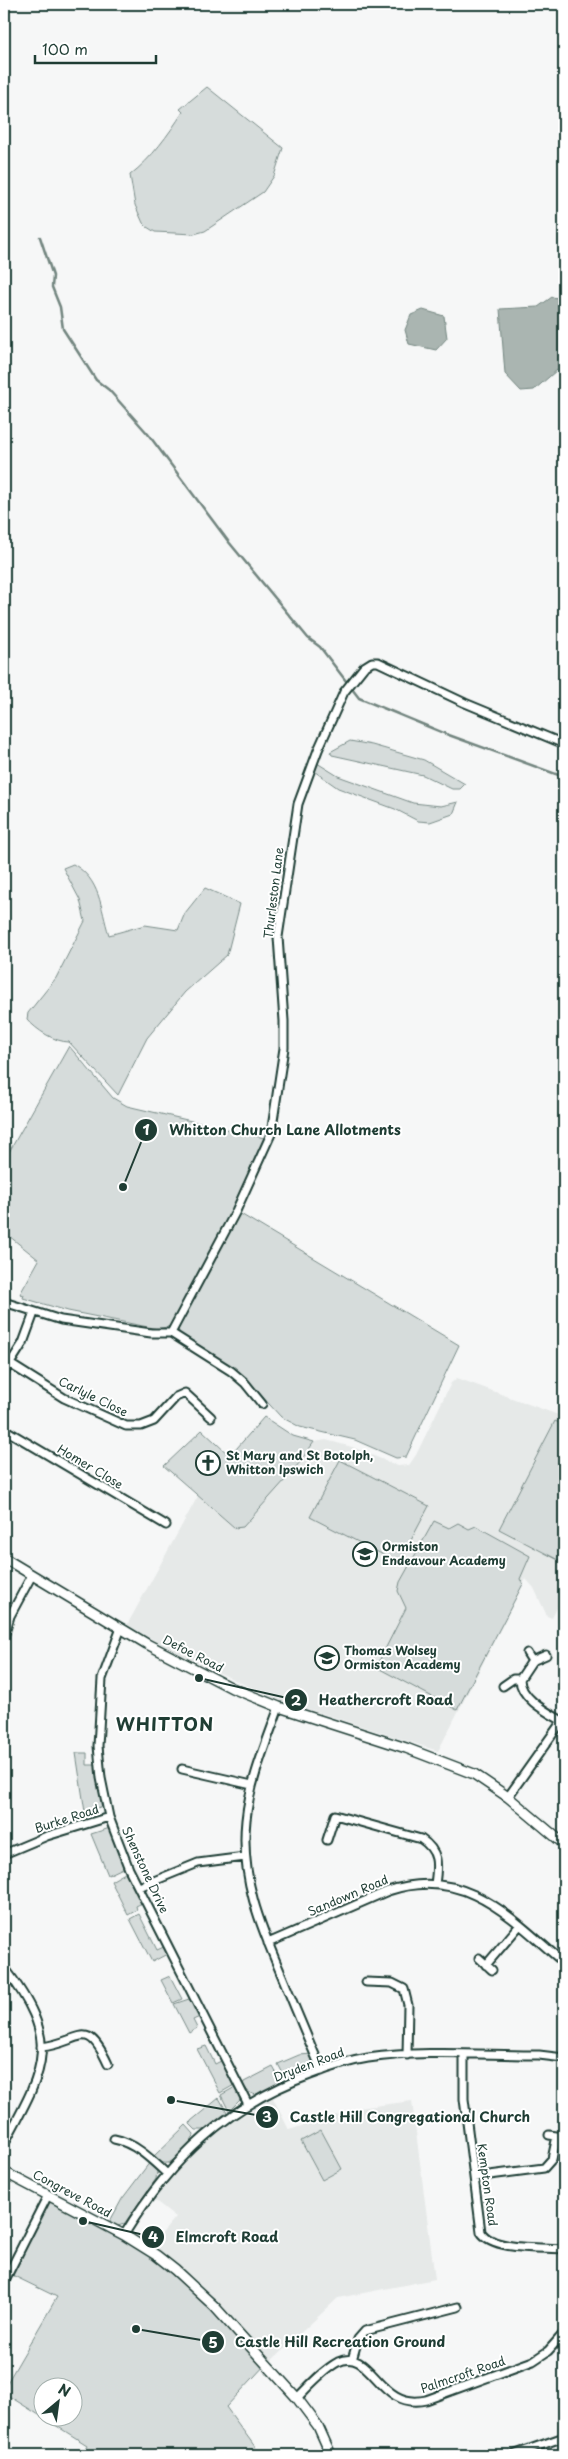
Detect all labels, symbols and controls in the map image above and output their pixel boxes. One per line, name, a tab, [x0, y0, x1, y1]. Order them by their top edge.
scale bar	[35, 32, 156, 64]
text: 100 m	[42, 37, 88, 60]
street label: Thurleston Lane	[258, 846, 288, 940]
callout: Whitton Church Lane Allotments	[134, 1115, 411, 1144]
text: 1	[142, 1117, 150, 1140]
text: Whitton Church Lane Allotments	[169, 1119, 401, 1140]
street label: Carlyle Close	[56, 1372, 131, 1421]
street label: Homer Close	[54, 1439, 127, 1493]
place label: St Mary and St Botolph, Whitton Ipswich	[226, 1446, 373, 1478]
church icon: St Mary and St Botolph, Whitton Ipswich	[195, 1450, 221, 1476]
place label: Ormiston Endeavour Academy	[382, 1537, 506, 1569]
school or university icon: Ormiston Endeavour Academy	[352, 1541, 378, 1567]
street label: Defoe Road	[160, 1630, 227, 1676]
place label: Thomas Wolsey Ormiston Academy	[344, 1641, 461, 1673]
school or university icon: Thomas Wolsey Ormiston Academy	[314, 1645, 340, 1671]
callout: Heathercroft Road	[284, 1686, 463, 1715]
text: 2	[291, 1688, 302, 1711]
text: Heathercroft Road	[319, 1689, 453, 1710]
district label: WHITTON	[116, 1710, 214, 1737]
street label: Burke Road	[32, 1799, 101, 1837]
street label: Shenstone Drive	[118, 1823, 174, 1916]
street label: Sandown Road	[304, 1870, 391, 1920]
street label: Dryden Road	[271, 2042, 347, 2086]
callout: Castle Hill Congregational Church	[254, 2102, 541, 2131]
text: 3	[262, 2104, 272, 2127]
text: Castle Hill Congregational Church	[290, 2106, 530, 2127]
street label: Kempton Road	[473, 2142, 503, 2227]
street label: Congreve Road	[30, 2165, 115, 2221]
callout: Elmcroft Road	[141, 2223, 288, 2252]
text: 4	[148, 2224, 158, 2247]
text: Elmcroft Road	[176, 2226, 278, 2247]
callout: Castle Hill Recreation Ground	[200, 2328, 456, 2357]
text: 5	[208, 2330, 218, 2353]
text: Castle Hill Recreation Ground	[235, 2331, 445, 2352]
street label: Palmcroft Road	[418, 2351, 508, 2397]
north arrow	[32, 2376, 82, 2426]
text: N	[55, 2378, 74, 2402]

